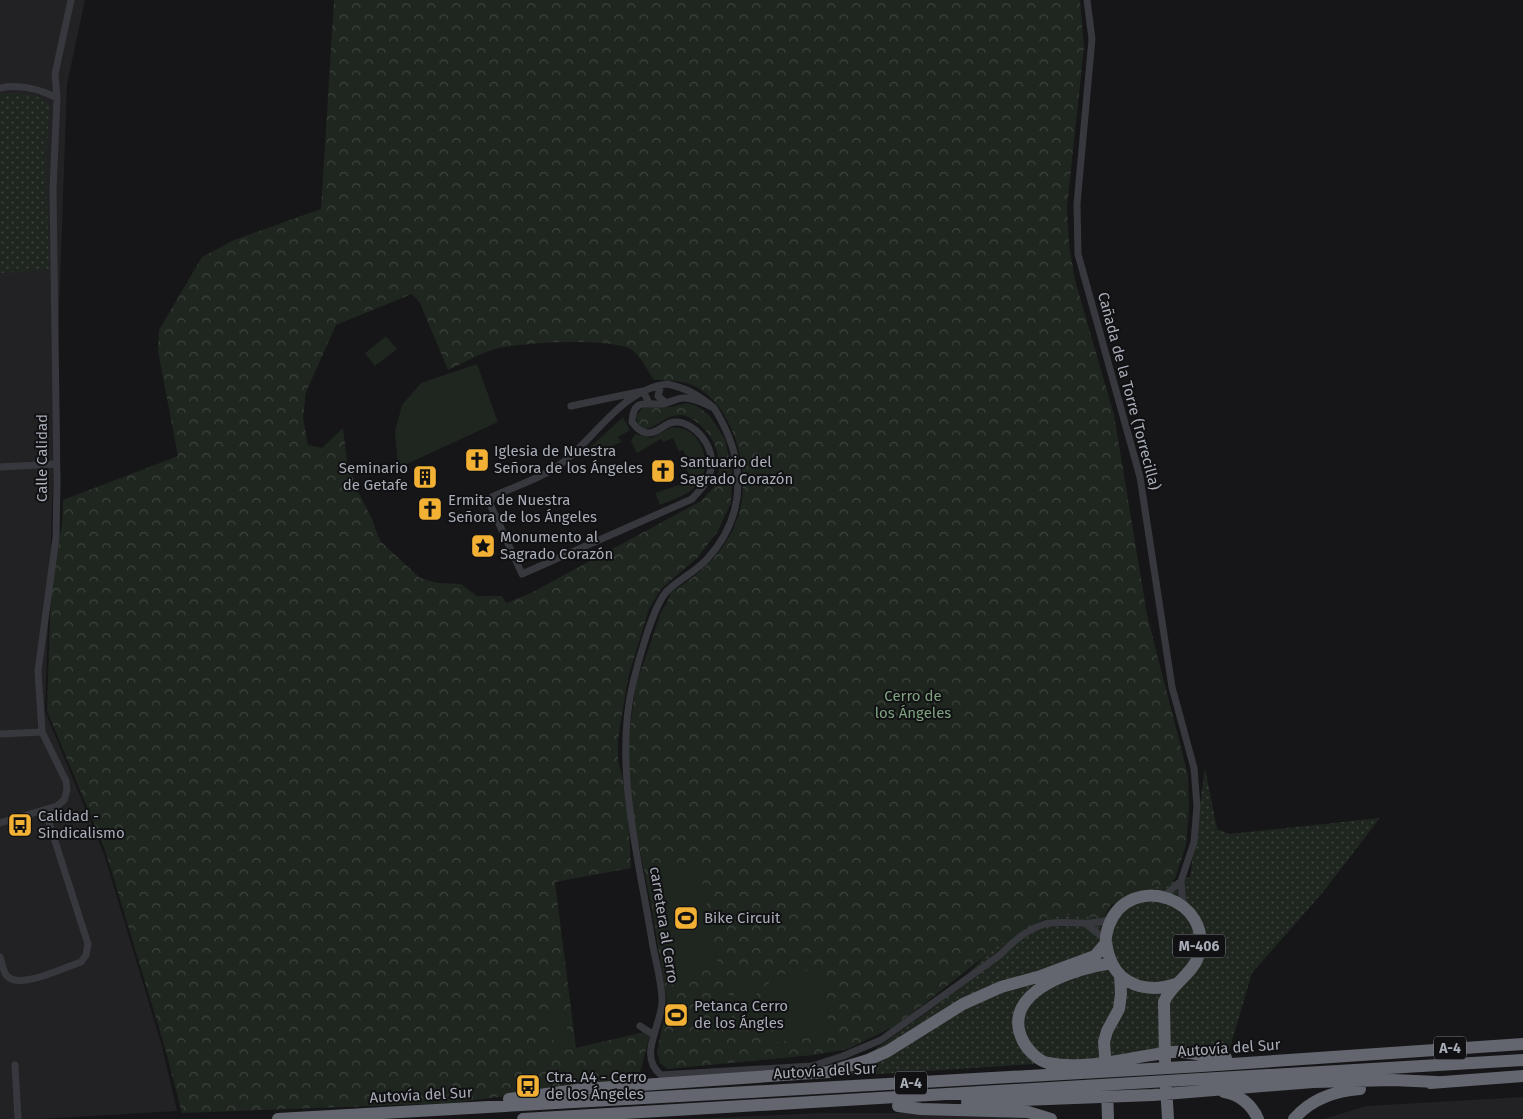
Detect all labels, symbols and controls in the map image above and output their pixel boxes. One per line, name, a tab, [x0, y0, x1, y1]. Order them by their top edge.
street label: Cañada de la Torre (Torrecilla)	[1094, 290, 1164, 492]
street label: Calle Calidad	[33, 414, 51, 502]
place label: Iglesia de Nuestra Señora de los Ángeles	[494, 442, 643, 477]
church icon: Iglesia de Nuestra Señora de los Ángeles	[464, 447, 490, 473]
place label: Santuario del Sagrado Corazón	[680, 453, 793, 488]
church icon: Santuario del Sagrado Corazón	[650, 458, 676, 484]
place label: Seminario de Getafe	[339, 459, 408, 494]
building icon: Seminario de Getafe	[412, 464, 438, 490]
place label: Ermita de Nuestra Señora de los Ángeles	[448, 491, 597, 526]
church icon: Ermita de Nuestra Señora de los Ángeles	[417, 496, 443, 522]
place label: Monumento al Sagrado Corazón	[500, 528, 613, 563]
place icon: Monumento al Sagrado Corazón	[470, 533, 496, 559]
park label: Cerro de los Ángeles	[875, 687, 951, 722]
place label: Calidad - Sindicalismo	[38, 807, 125, 842]
bus stop icon: Calidad - Sindicalismo	[7, 812, 33, 838]
street label: carretera al Cerro	[646, 865, 682, 985]
sports icon: Bike Circuit	[673, 905, 699, 931]
place label: Bike Circuit	[704, 909, 781, 927]
road number: M-406	[1173, 934, 1225, 958]
place label: Petanca Cerro de los Ángles	[694, 997, 788, 1032]
sports icon: Petanca Cerro de los Ángles	[663, 1002, 689, 1028]
street label: Autovía del Sur	[1177, 1035, 1281, 1061]
road number: A-4	[1434, 1036, 1466, 1060]
street label: Autovía del Sur	[773, 1059, 877, 1083]
place label: Ctra. A4 - Cerro de los Ángeles	[546, 1068, 647, 1103]
road number: A-4	[895, 1072, 927, 1094]
bus stop icon: Ctra. A4 - Cerro de los Ángeles	[515, 1073, 541, 1099]
street label: Autovía del Sur	[369, 1083, 473, 1107]

